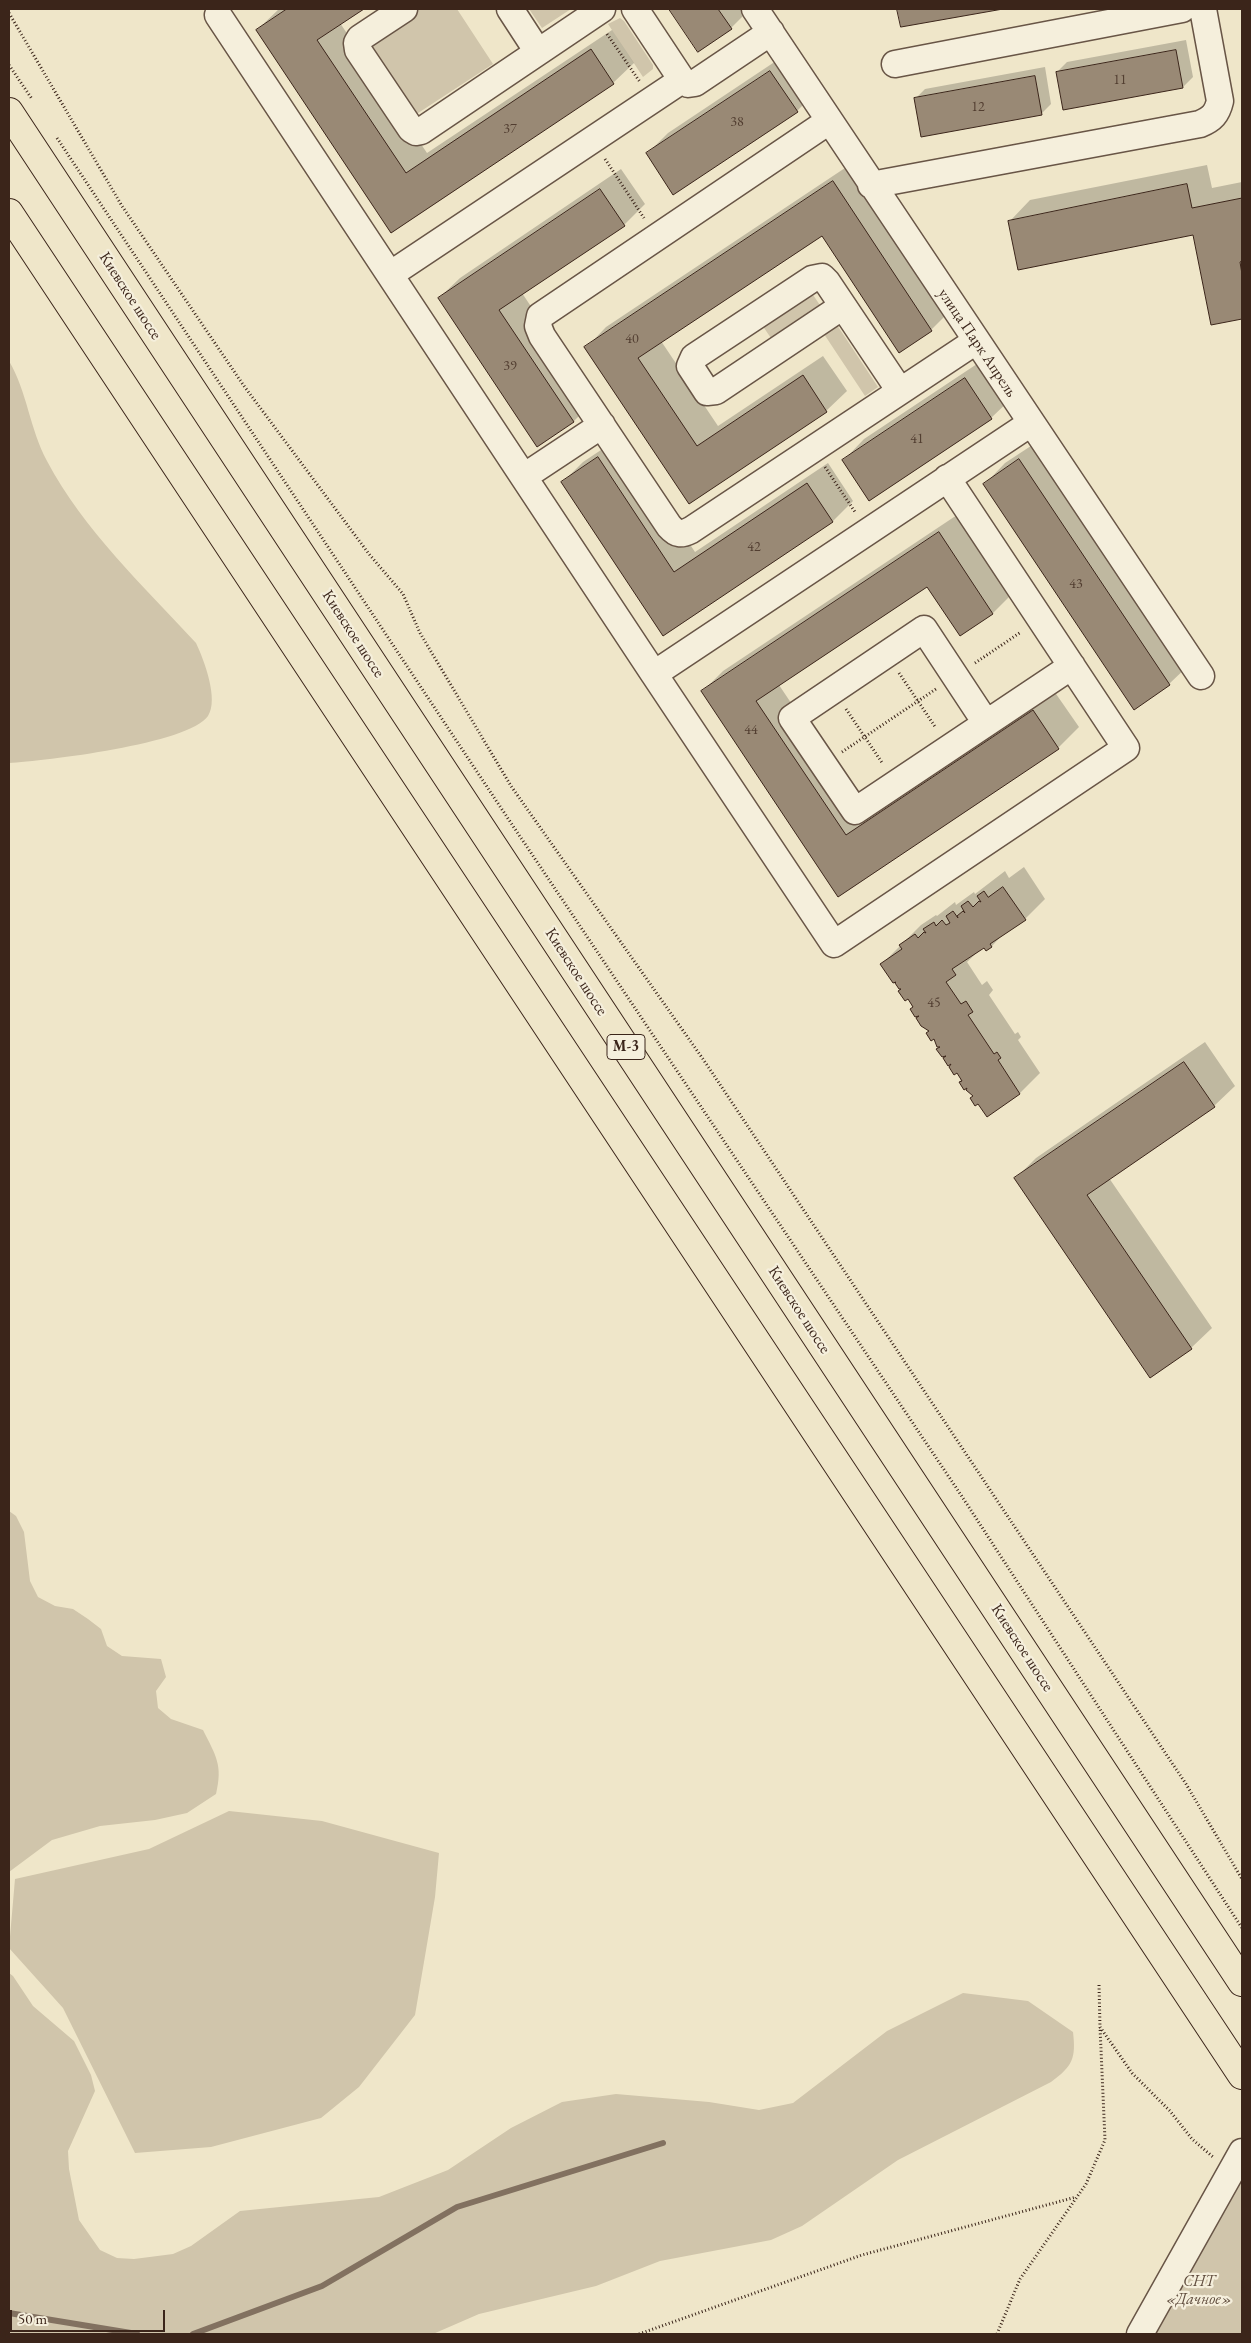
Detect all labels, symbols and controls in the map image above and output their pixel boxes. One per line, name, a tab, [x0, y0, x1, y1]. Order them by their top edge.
house number: 11	[1113, 72, 1127, 88]
house number: 12	[971, 99, 985, 115]
house number: 38	[730, 114, 744, 130]
house number: 37	[503, 121, 517, 137]
street label: Киевское шоссе	[95, 249, 165, 343]
street label: улица Парк Апрель	[933, 285, 1021, 401]
house number: 40	[625, 331, 639, 347]
house number: 39	[503, 358, 517, 374]
house number: 41	[910, 431, 924, 447]
house number: 42	[747, 539, 761, 555]
house number: 43	[1069, 576, 1083, 592]
street label: Киевское шоссе	[318, 587, 388, 681]
house number: 44	[744, 722, 758, 738]
street label: Киевское шоссе	[541, 925, 611, 1019]
house number: 45	[927, 995, 941, 1011]
road number: М-3	[607, 1034, 645, 1060]
street label: Киевское шоссе	[764, 1263, 834, 1357]
street label: Киевское шоссе	[987, 1601, 1057, 1695]
park label: СНТ «Дачное»	[1166, 2272, 1232, 2310]
scale bar	[12, 2300, 168, 2332]
text: 50 m	[18, 2309, 47, 2328]

